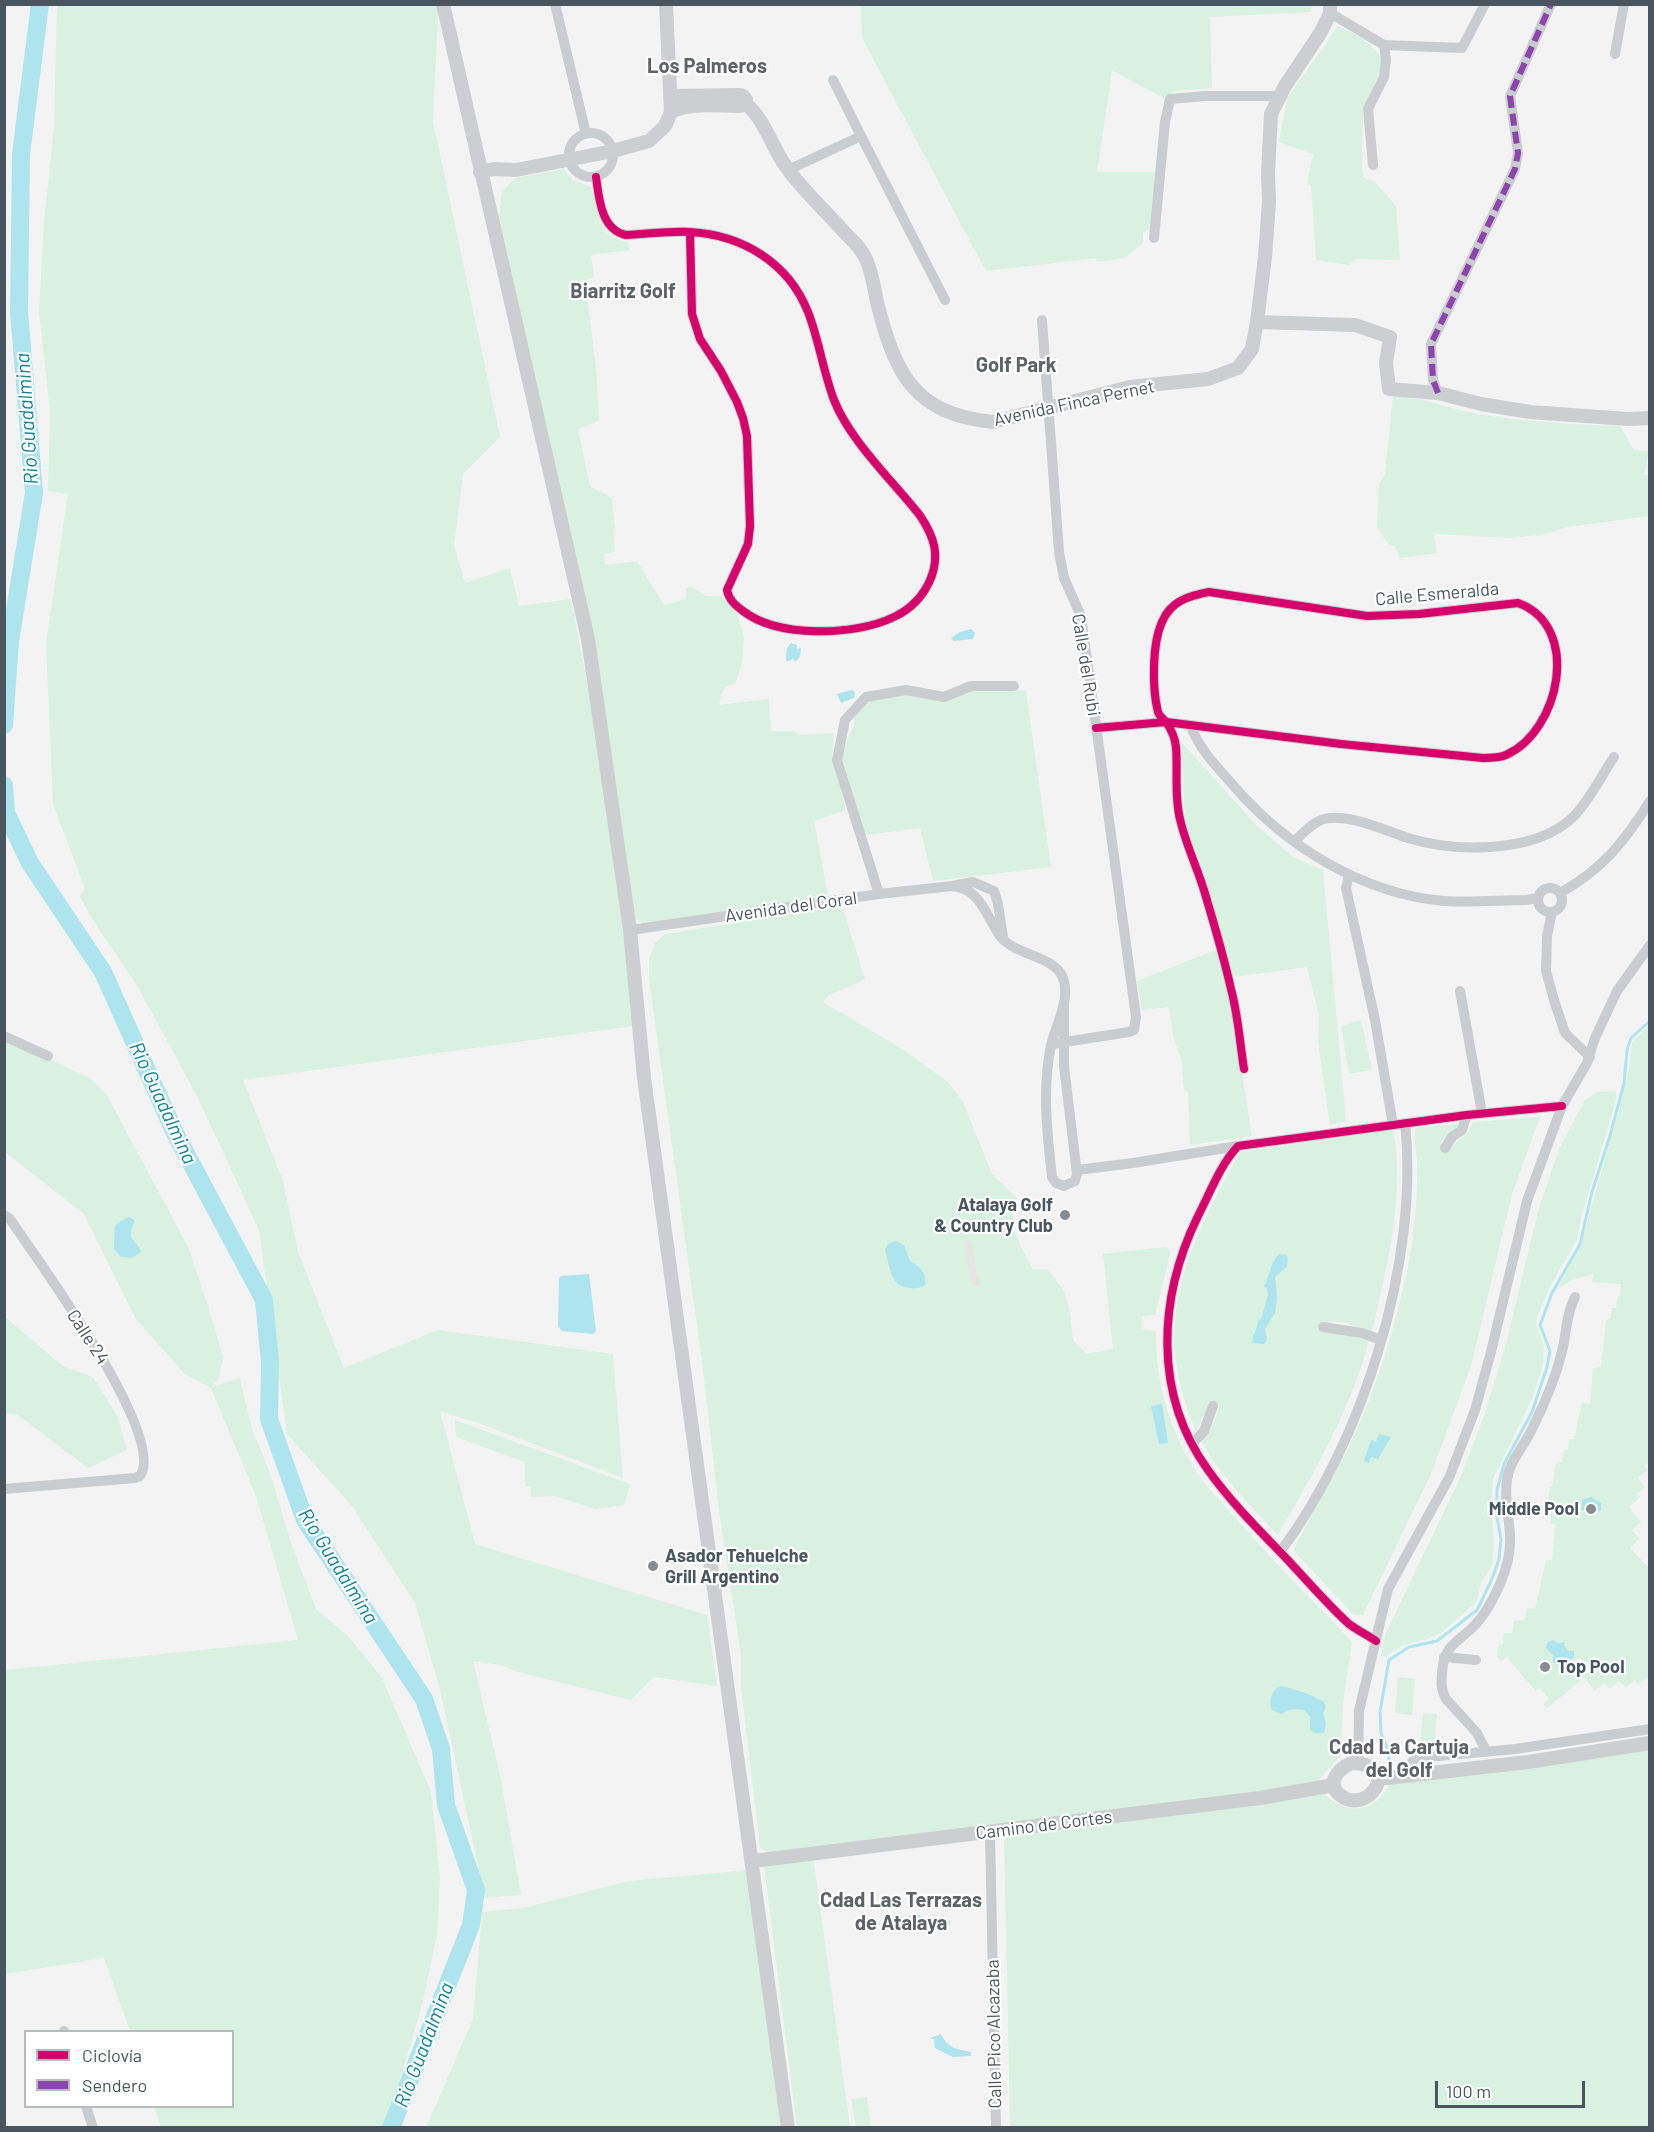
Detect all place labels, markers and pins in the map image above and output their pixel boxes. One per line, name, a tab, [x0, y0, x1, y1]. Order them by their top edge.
place label: Atalaya Golf & Country Club	[934, 1194, 1053, 1236]
marker: Atalaya Golf & Country Club	[1058, 1208, 1072, 1222]
place label: Middle Pool	[1489, 1498, 1579, 1520]
marker: Middle Pool	[1584, 1502, 1598, 1516]
place label: Asador Tehuelche Grill Argentino	[665, 1545, 808, 1588]
marker: Asador Tehuelche Grill Argentino	[646, 1559, 660, 1573]
place label: Top Pool	[1557, 1656, 1625, 1678]
marker: Top Pool	[1538, 1660, 1552, 1674]

